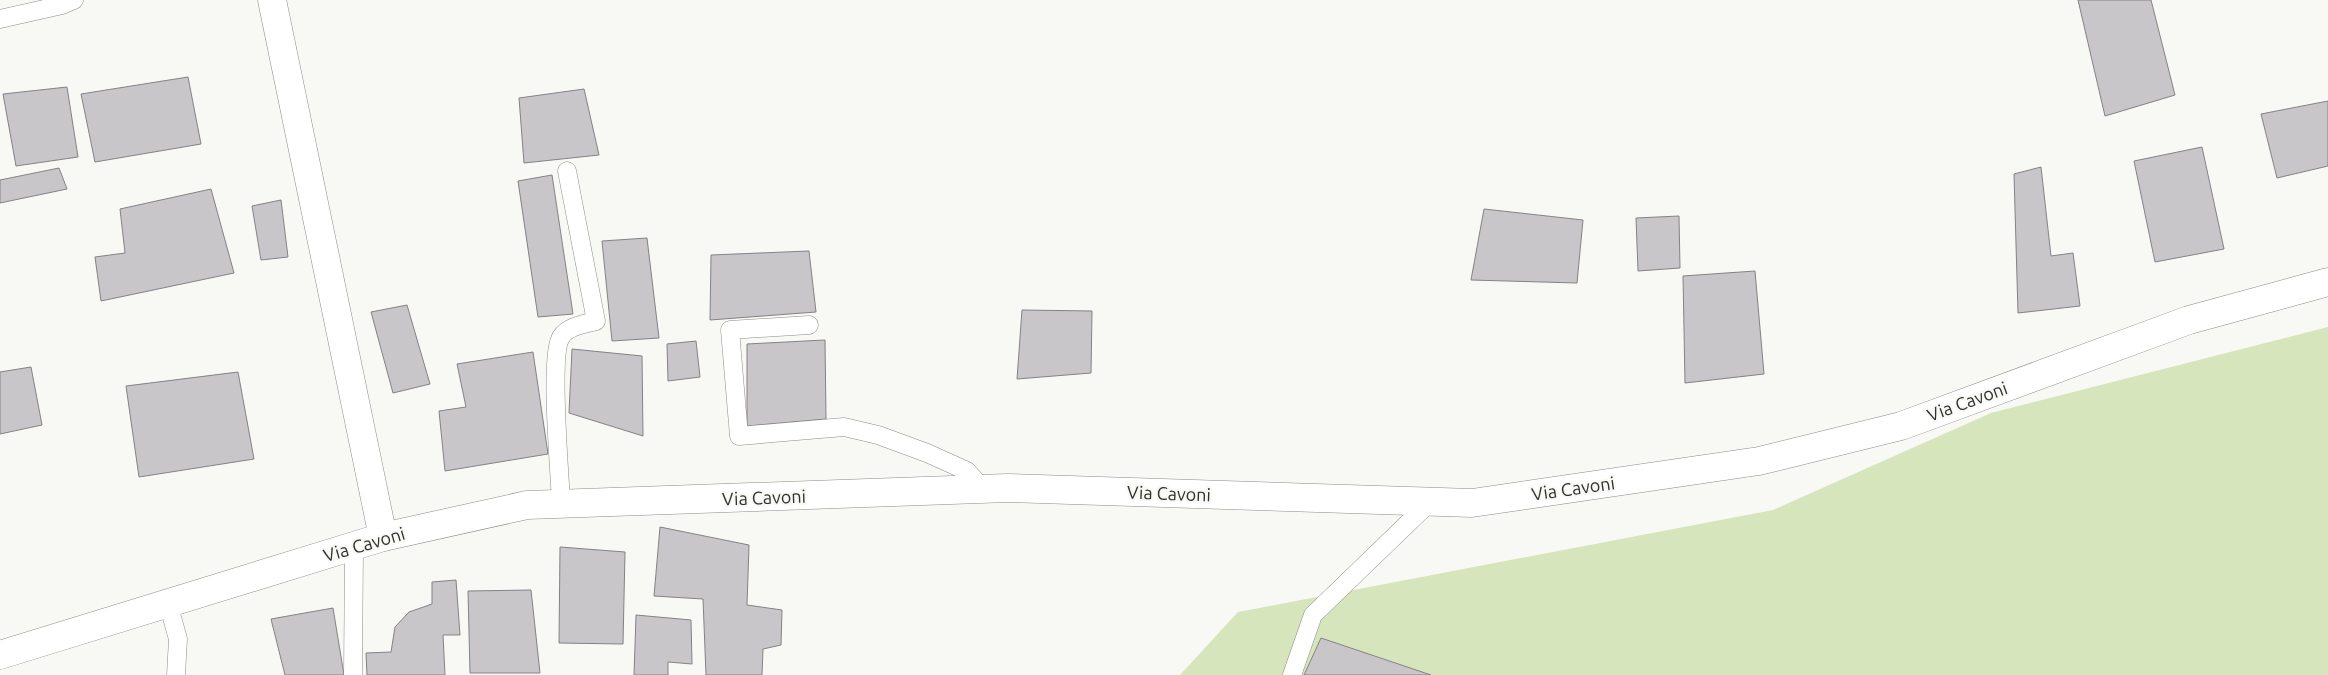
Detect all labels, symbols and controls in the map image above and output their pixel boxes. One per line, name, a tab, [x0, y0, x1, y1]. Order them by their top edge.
street label: Via Cavoni	[1924, 377, 2010, 425]
street label: Via Cavoni	[1530, 472, 1616, 504]
street label: Via Cavoni	[1127, 482, 1211, 504]
street label: Via Cavoni	[722, 486, 806, 508]
street label: Via Cavoni	[321, 523, 407, 565]

